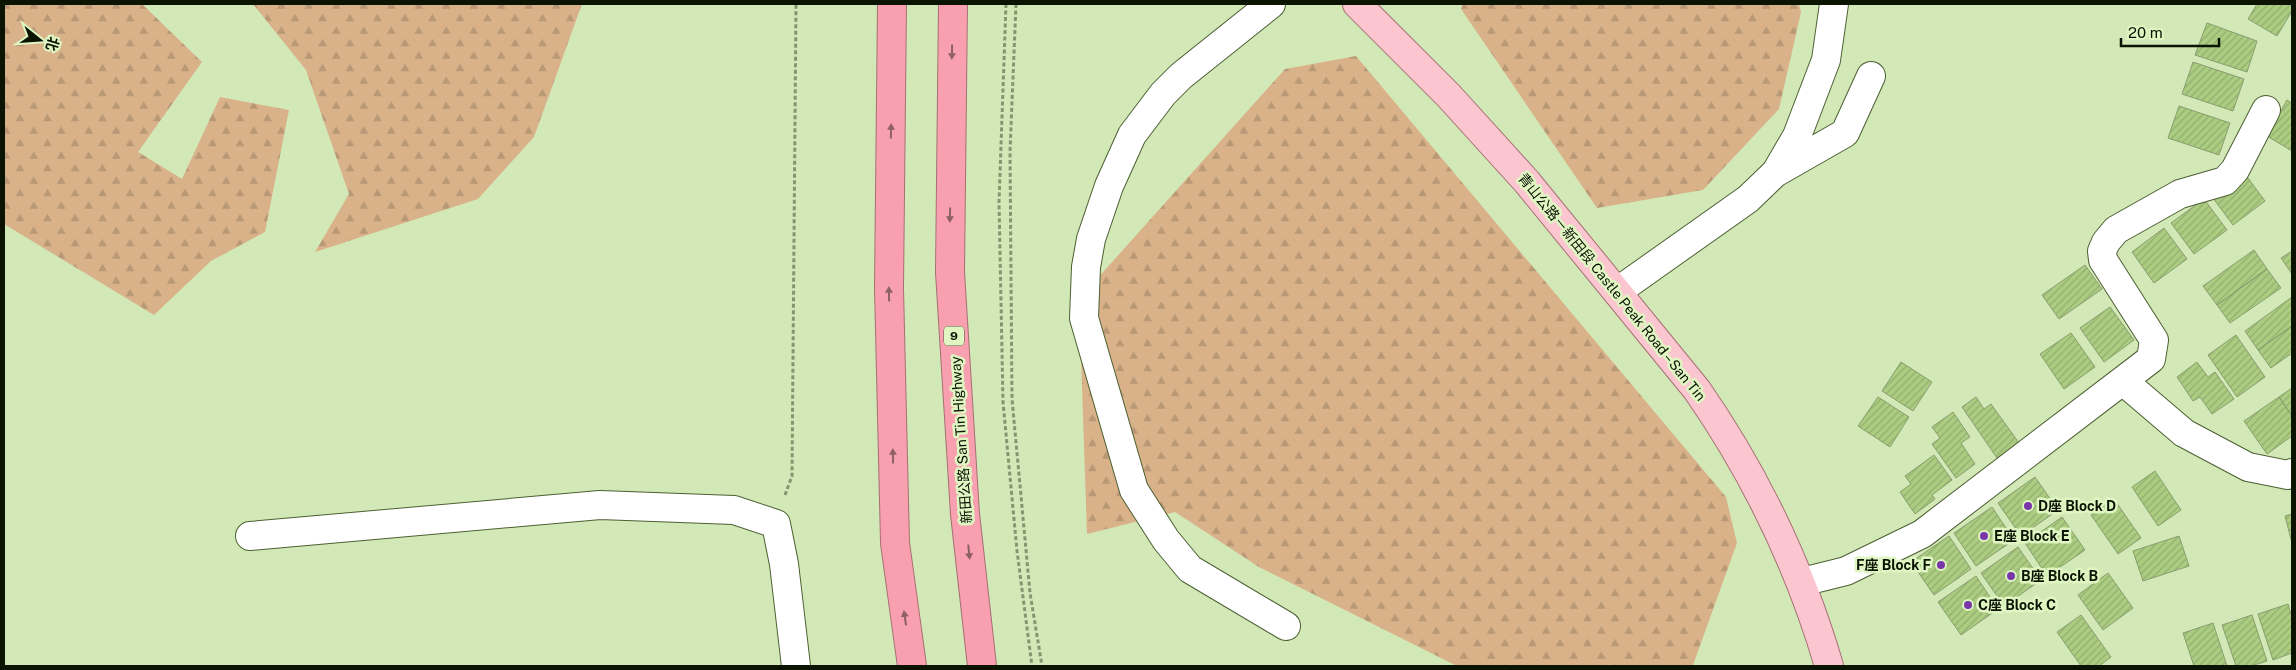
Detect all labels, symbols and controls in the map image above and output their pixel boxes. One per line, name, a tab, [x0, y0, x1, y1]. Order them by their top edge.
north arrow	[15, 15, 65, 65]
scale bar	[2121, 15, 2218, 47]
text: 20 m	[2128, 24, 2163, 41]
text: 北	[43, 35, 62, 53]
one-way arrow	[948, 45, 956, 61]
one-way arrow	[887, 123, 895, 139]
street label: 青山公路－新田段 Castle Peak Road – San Tin	[1515, 170, 1709, 404]
one-way arrow	[946, 207, 954, 223]
one-way arrow	[885, 285, 893, 301]
road number: 9	[944, 326, 964, 346]
street label: 新田公路 San Tin Highway	[947, 355, 975, 524]
one-way arrow	[888, 448, 896, 464]
place label: D座 Block D	[2038, 498, 2116, 514]
marker: D座 Block D	[2022, 500, 2034, 512]
place label: E座 Block E	[1994, 528, 2070, 544]
marker: E座 Block E	[1978, 530, 1990, 542]
one-way arrow	[965, 544, 973, 560]
place label: F座 Block F	[1856, 557, 1931, 573]
marker: F座 Block F	[1935, 559, 1947, 571]
place label: B座 Block B	[2021, 568, 2098, 584]
marker: B座 Block B	[2005, 570, 2017, 582]
place label: C座 Block C	[1978, 597, 2056, 613]
marker: C座 Block C	[1962, 599, 1974, 611]
one-way arrow	[901, 610, 909, 626]

